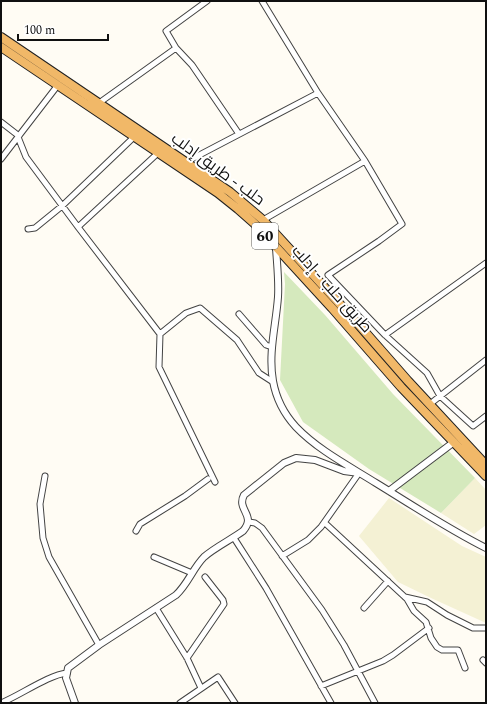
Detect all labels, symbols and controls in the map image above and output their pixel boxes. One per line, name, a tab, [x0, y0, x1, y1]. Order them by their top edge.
scale bar	[18, 16, 108, 42]
text: 100 m	[24, 21, 55, 40]
street label: حلب - طريق إدلب	[166, 127, 270, 211]
road number: 60	[252, 223, 278, 249]
street label: طريق حلب - إدلب	[286, 240, 378, 338]

